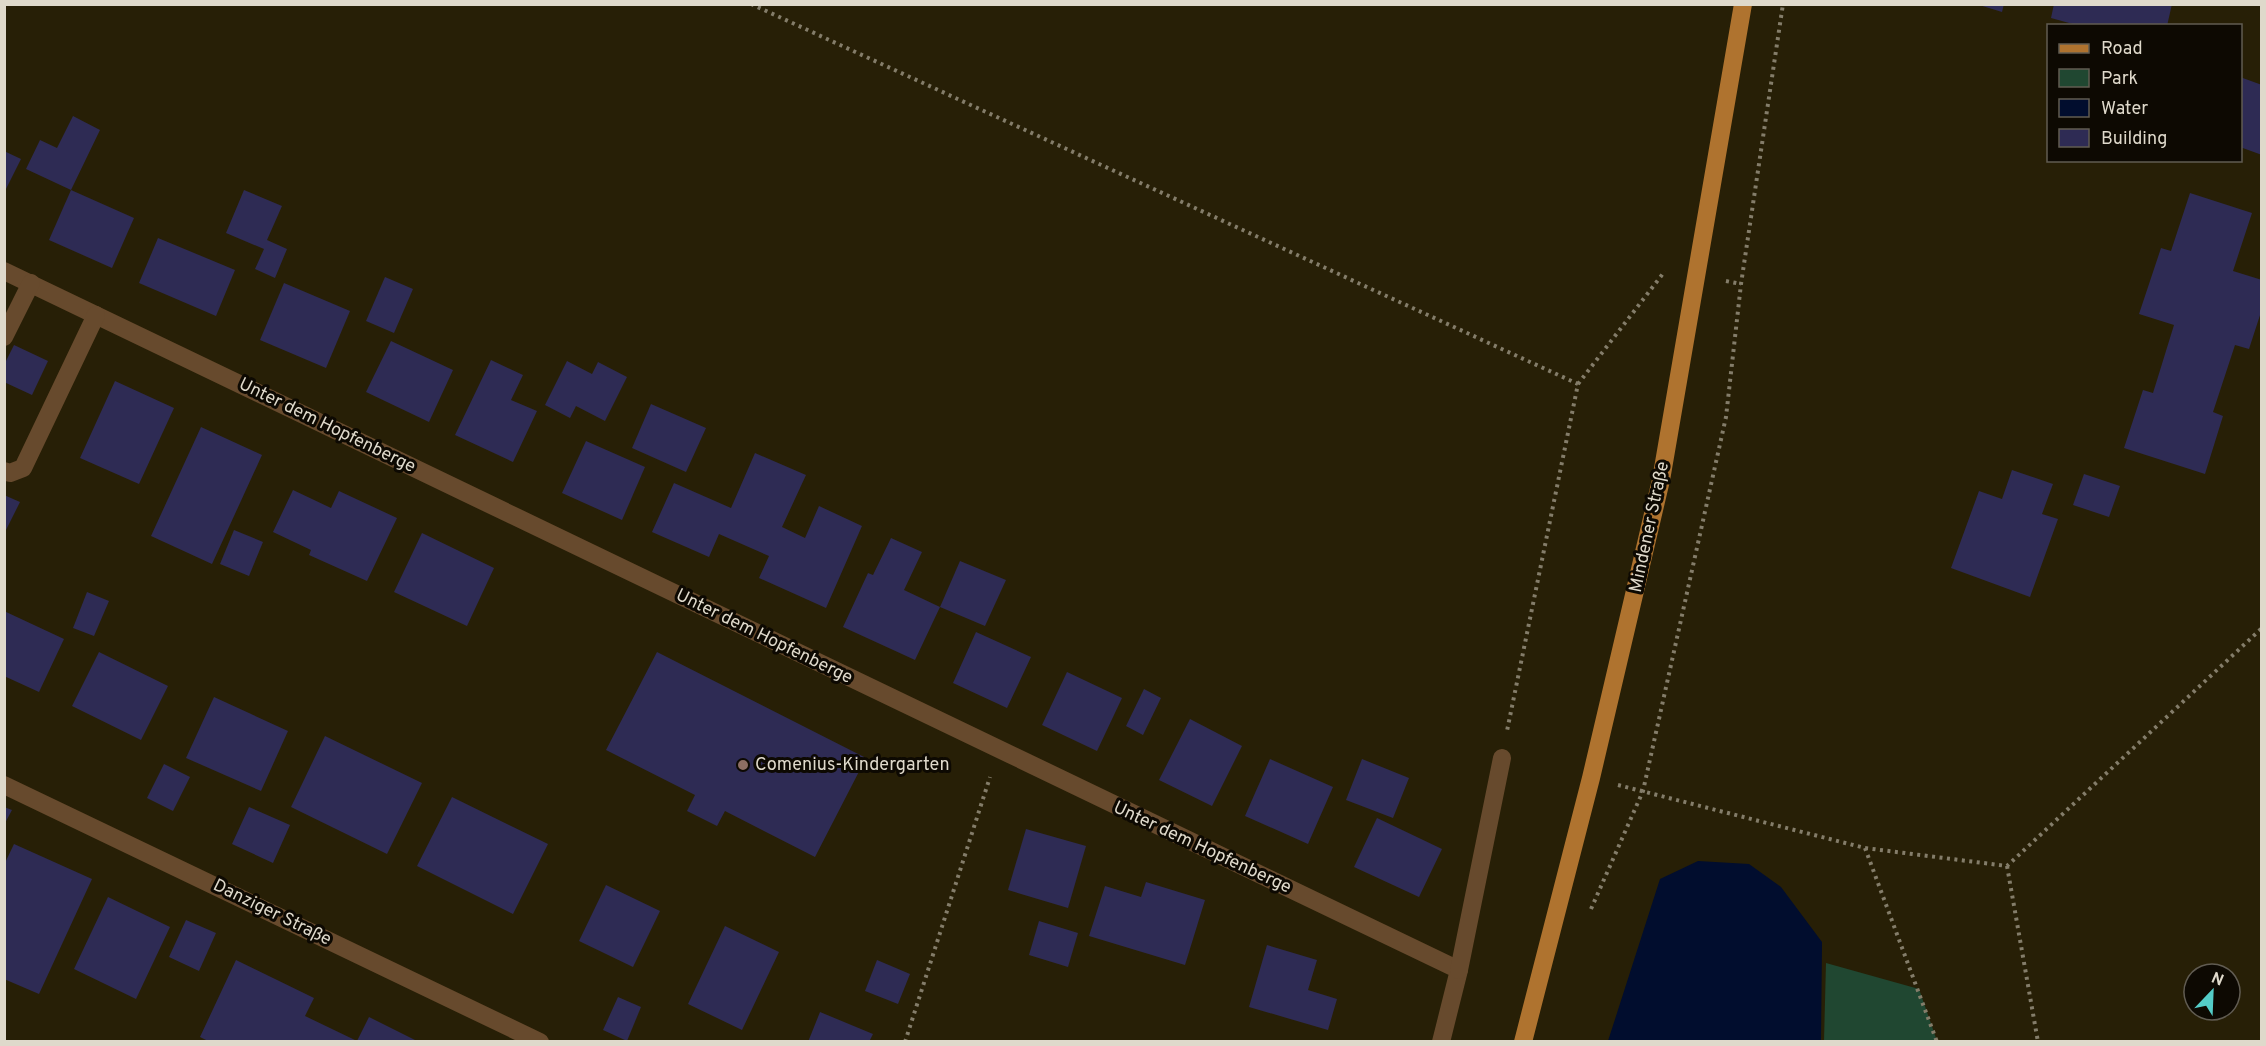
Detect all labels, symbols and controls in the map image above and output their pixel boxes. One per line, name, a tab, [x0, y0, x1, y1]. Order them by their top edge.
legend	[2047, 24, 2242, 162]
text: Road	[2101, 38, 2143, 61]
text: Park	[2101, 68, 2138, 91]
text: Water	[2101, 98, 2148, 121]
text: Building	[2101, 128, 2167, 151]
street label: Unter dem Hopfenberge	[235, 373, 419, 479]
street label: Mindener Straße	[1625, 459, 1675, 595]
street label: Unter dem Hopfenberge	[672, 584, 856, 690]
place label: Comenius-Kindergarten	[755, 754, 950, 777]
marker: Comenius-Kindergarten	[736, 758, 750, 772]
street label: Unter dem Hopfenberge	[1109, 797, 1295, 899]
street label: Danziger Straße	[209, 874, 335, 952]
north arrow	[2182, 962, 2242, 1022]
text: N	[2208, 969, 2226, 991]

